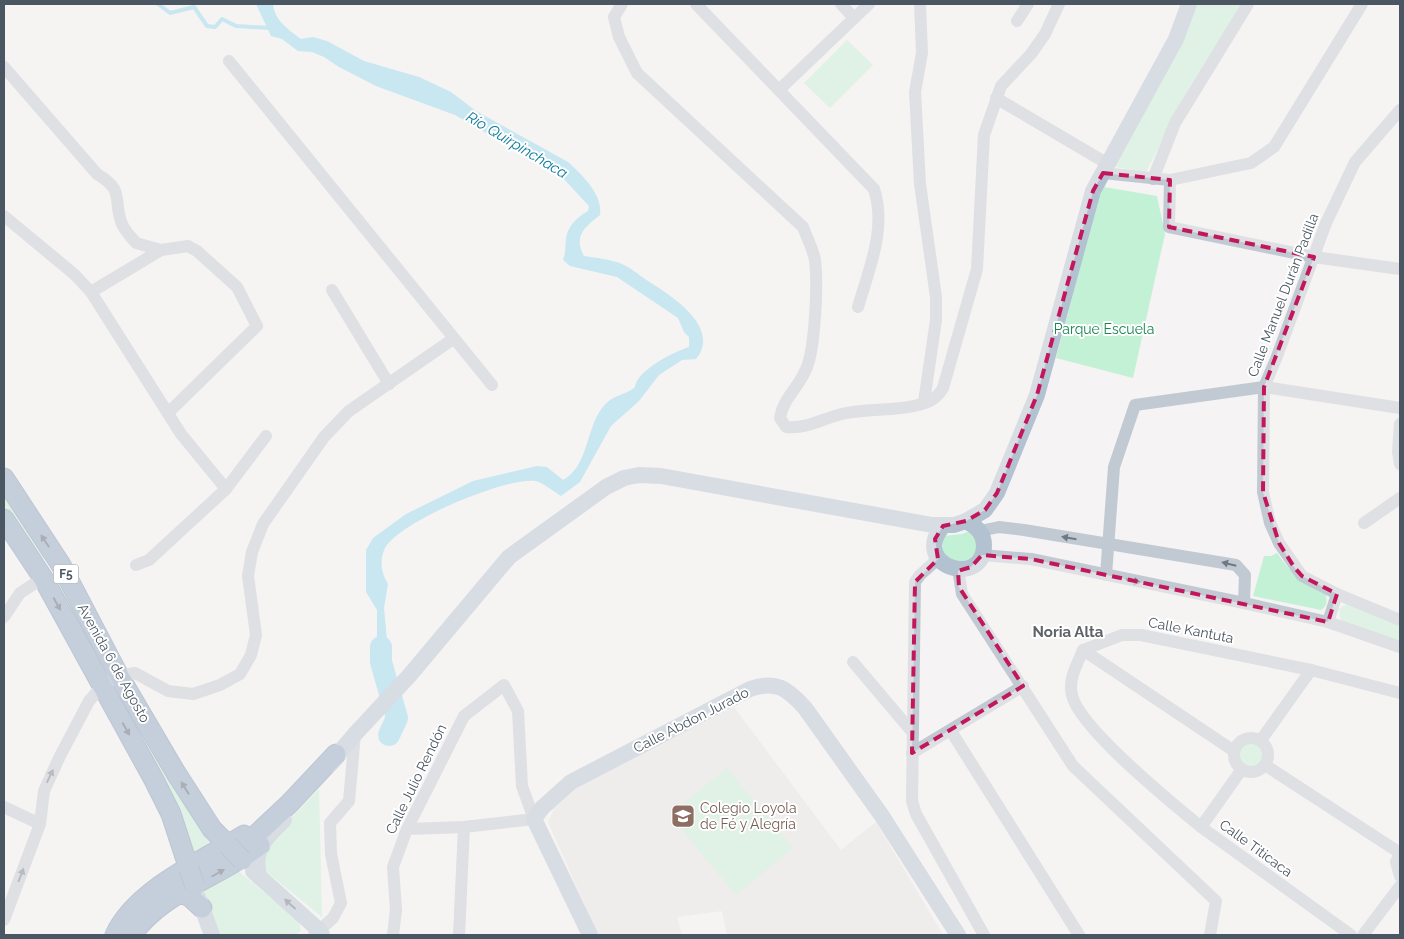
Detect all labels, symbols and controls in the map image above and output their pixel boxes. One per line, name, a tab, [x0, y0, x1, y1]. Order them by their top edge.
water label: Río Quirpinchaca	[463, 108, 571, 182]
street label: Calle Manuel Durán Padilla	[1244, 211, 1322, 379]
park label: Parque Escuela	[1054, 321, 1154, 337]
one-way arrow	[1061, 533, 1077, 541]
one-way arrow	[40, 534, 50, 548]
one-way arrow	[1222, 560, 1237, 568]
road number: F5	[54, 564, 78, 584]
one-way arrow	[1126, 577, 1142, 585]
one-way arrow	[53, 598, 62, 611]
street label: Avenida 6 de Agosto	[75, 601, 153, 725]
street label: Calle Kantuta	[1147, 614, 1235, 646]
district label: Noria Alta	[1033, 623, 1104, 641]
street label: Calle Abdon Jurado	[631, 684, 751, 756]
street label: Calle Julio Rendón	[382, 721, 450, 837]
one-way arrow	[121, 722, 130, 735]
one-way arrow	[47, 769, 55, 783]
one-way arrow	[181, 781, 190, 794]
place label: Colegio Loyola de Fé y Alegría	[700, 800, 797, 832]
school or university icon: Colegio Loyola de Fé y Alegría	[670, 803, 696, 829]
street label: Calle Titicaca	[1216, 816, 1296, 880]
one-way arrow	[18, 867, 25, 882]
one-way arrow	[211, 869, 226, 877]
one-way arrow	[283, 898, 296, 909]

